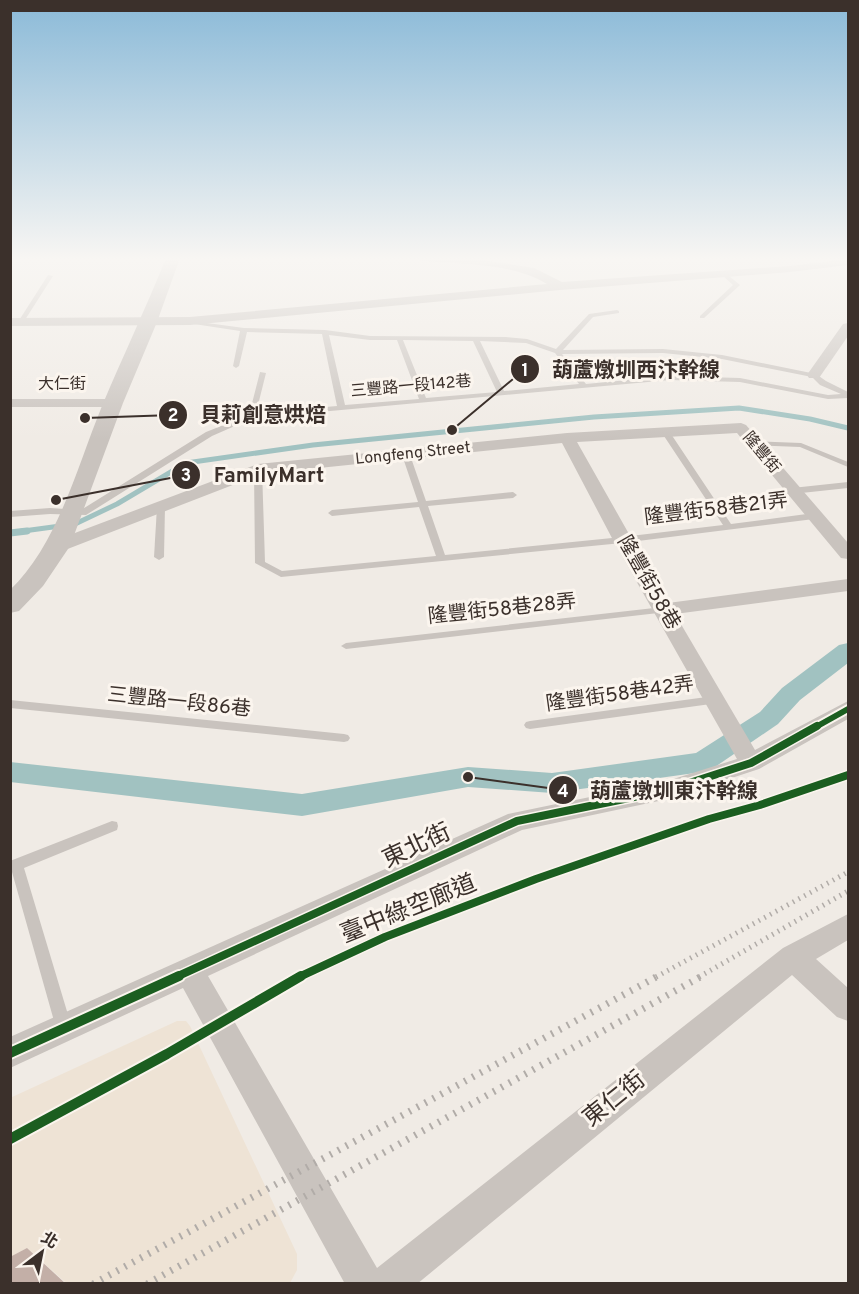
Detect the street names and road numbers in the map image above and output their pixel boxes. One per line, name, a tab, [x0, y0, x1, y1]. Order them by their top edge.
street label: 三豐路一段142巷	[350, 372, 472, 402]
street label: 大仁街	[38, 375, 86, 395]
street label: 隆豐街	[738, 428, 784, 478]
street label: Longfeng Street	[354, 438, 472, 470]
street label: 隆豐街58巷21弄	[643, 488, 789, 532]
street label: 隆豐街58巷	[611, 531, 685, 635]
street label: 隆豐街58巷28弄	[426, 589, 578, 631]
street label: 隆豐街58巷42弄	[544, 672, 696, 718]
street label: 三豐路一段86巷	[106, 683, 252, 723]
street label: 東北街	[378, 818, 456, 876]
street label: 臺中綠空廊道	[337, 869, 481, 951]
street label: 東仁街	[578, 1066, 652, 1134]

